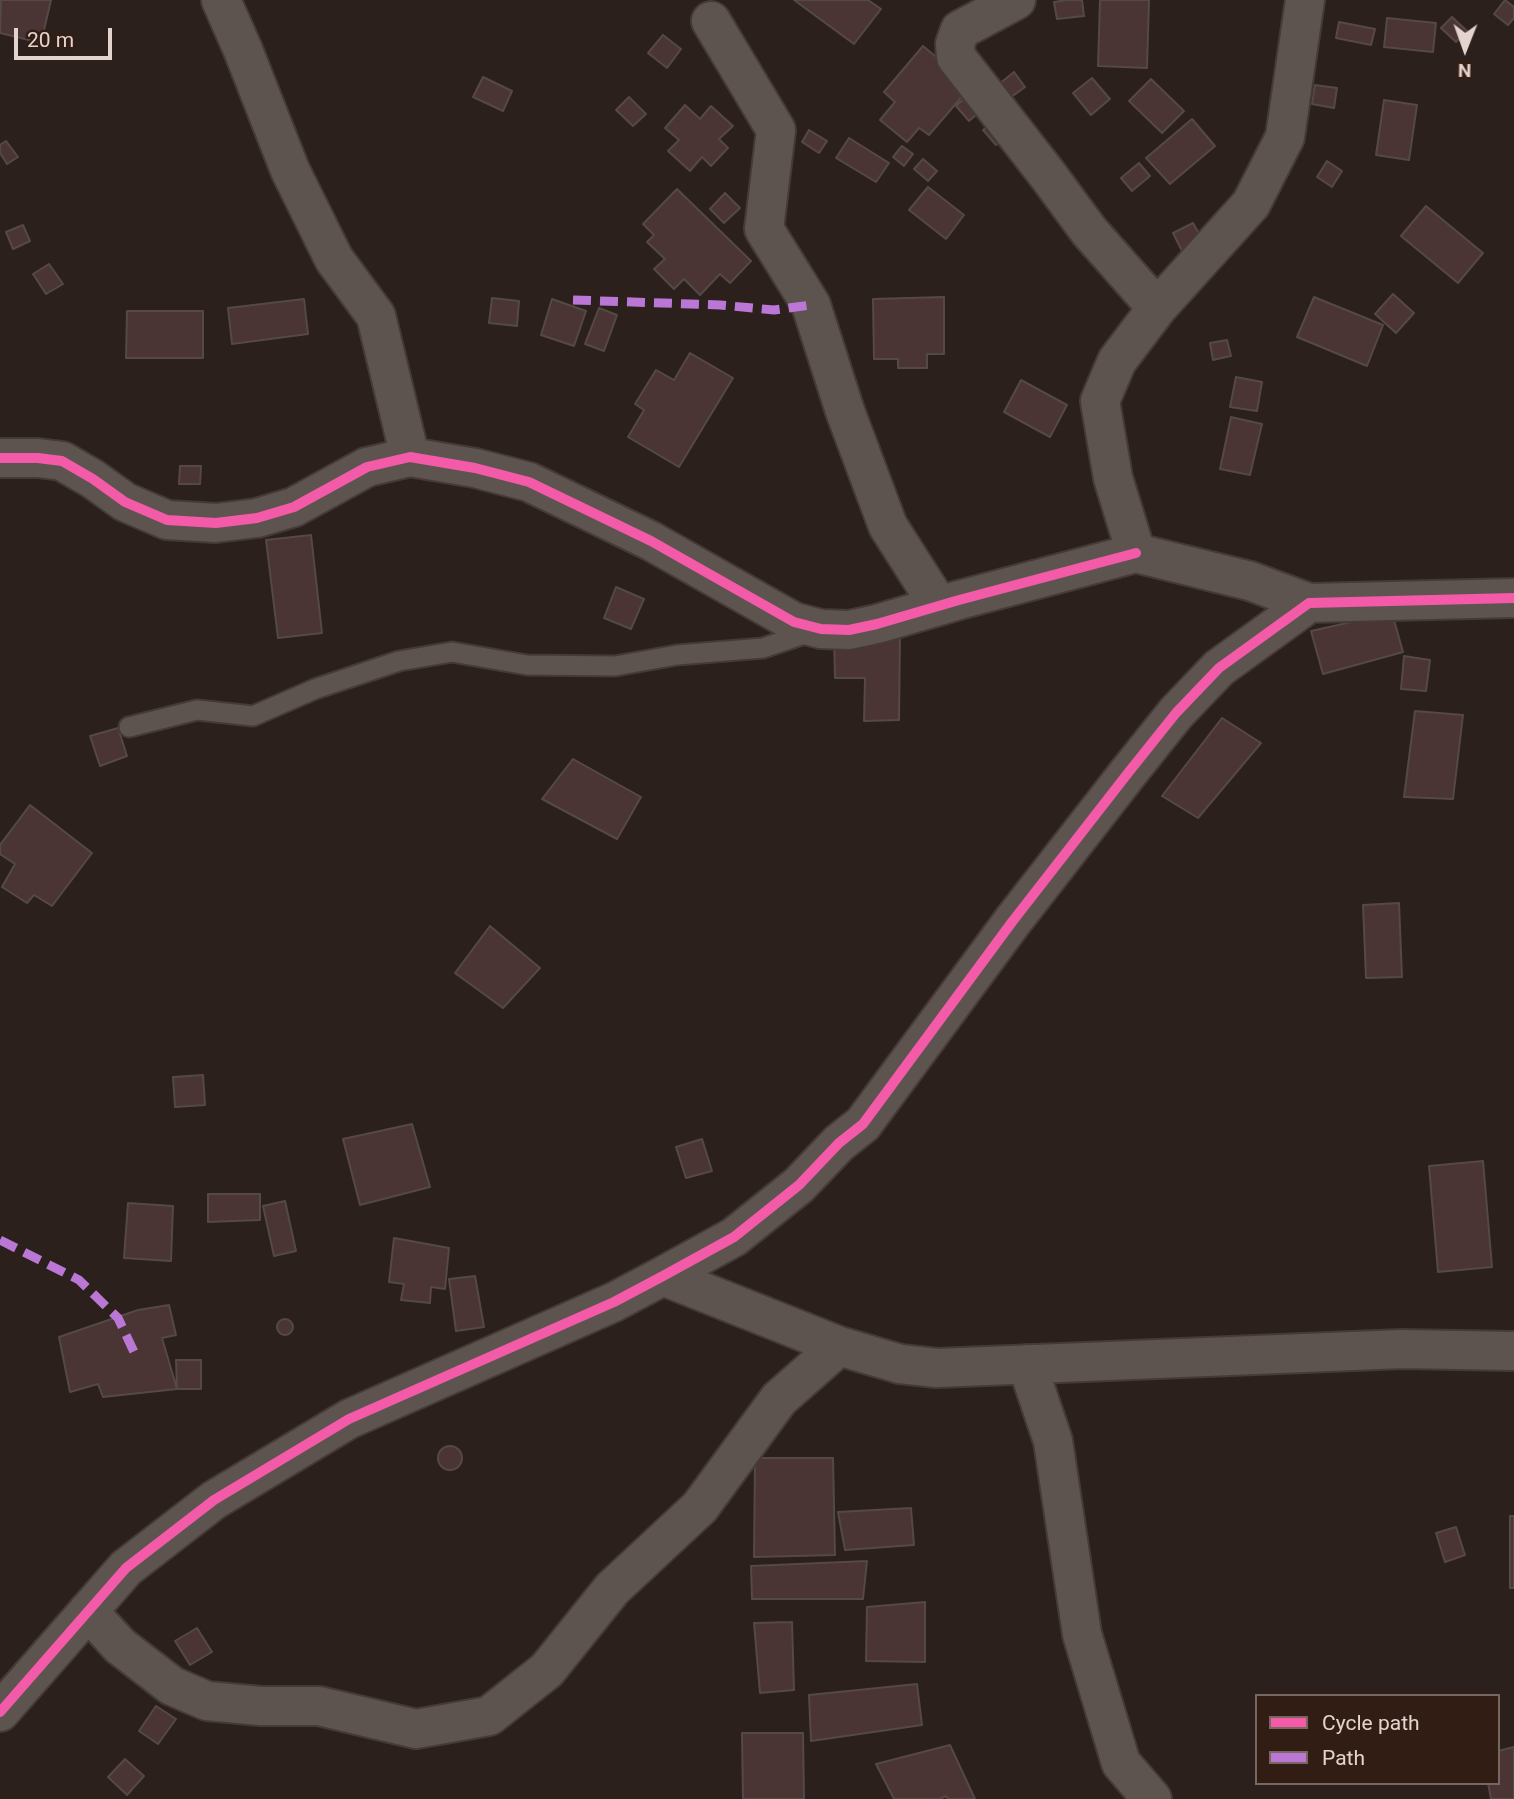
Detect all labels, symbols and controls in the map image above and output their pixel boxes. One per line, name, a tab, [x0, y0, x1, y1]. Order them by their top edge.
scale bar	[18, 14, 116, 58]
north arrow	[1430, 14, 1500, 84]
text: 20 m	[27, 28, 74, 52]
text: N	[1458, 59, 1472, 82]
legend	[1255, 1694, 1500, 1785]
text: Cycle path	[1322, 1711, 1420, 1735]
text: Path	[1322, 1746, 1365, 1770]

